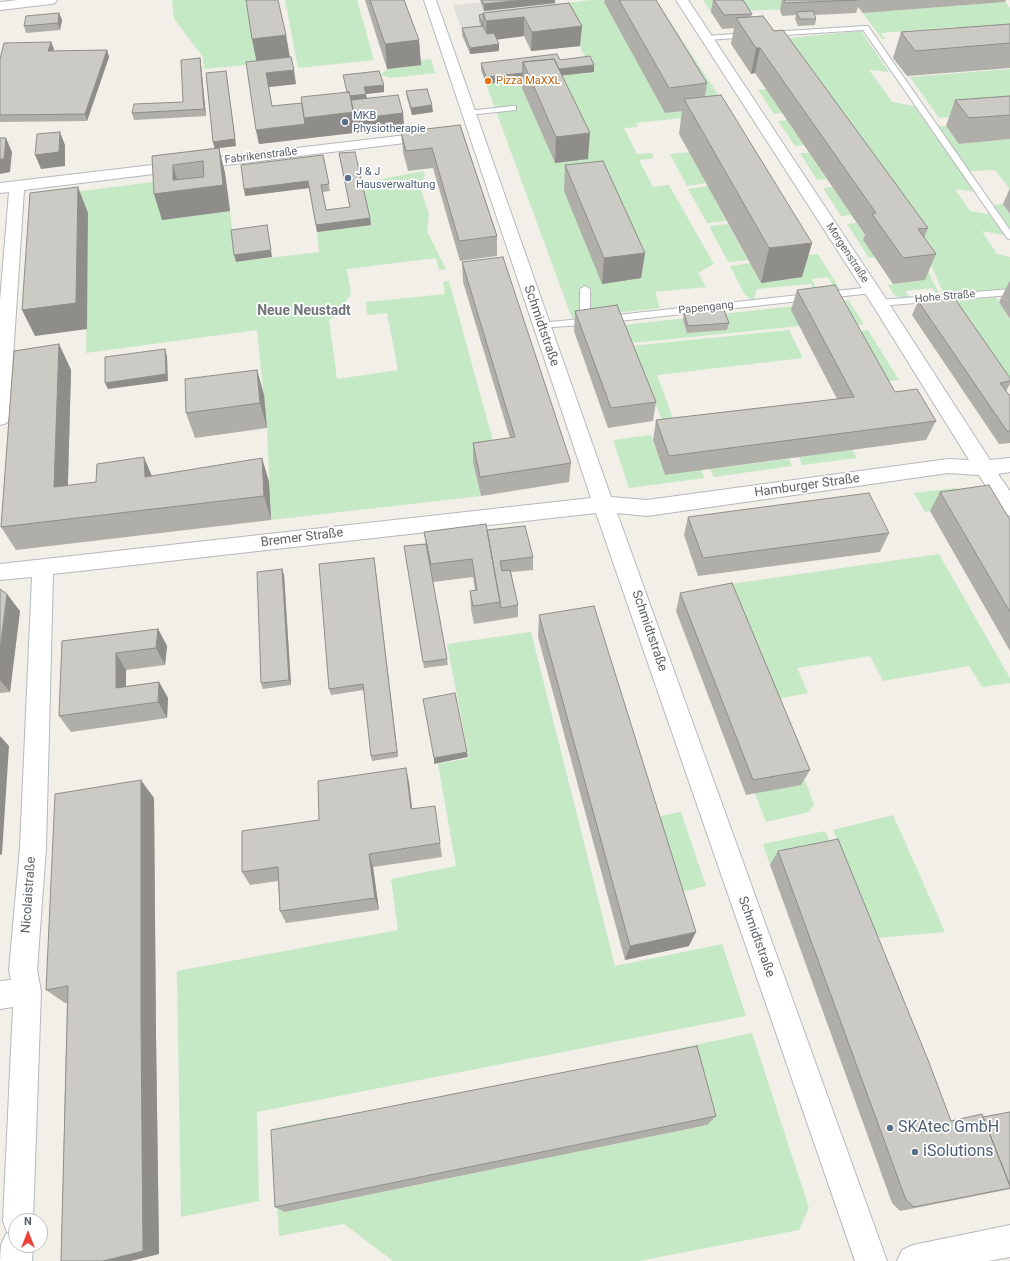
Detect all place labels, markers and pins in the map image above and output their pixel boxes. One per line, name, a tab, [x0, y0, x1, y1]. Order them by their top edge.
place label: Pizza MaXXL	[496, 74, 561, 88]
marker: Pizza MaXXL	[483, 76, 493, 86]
place label: MKB Physiotherapie	[353, 109, 425, 135]
marker: MKB Physiotherapie	[340, 117, 350, 127]
place label: J & J Hausverwaltung	[356, 165, 435, 191]
marker: J & J Hausverwaltung	[343, 173, 353, 183]
place label: SKAtec GmbH	[898, 1118, 999, 1138]
marker: SKAtec GmbH	[885, 1123, 895, 1133]
place label: iSolutions	[923, 1142, 994, 1162]
marker: iSolutions	[910, 1147, 920, 1157]

